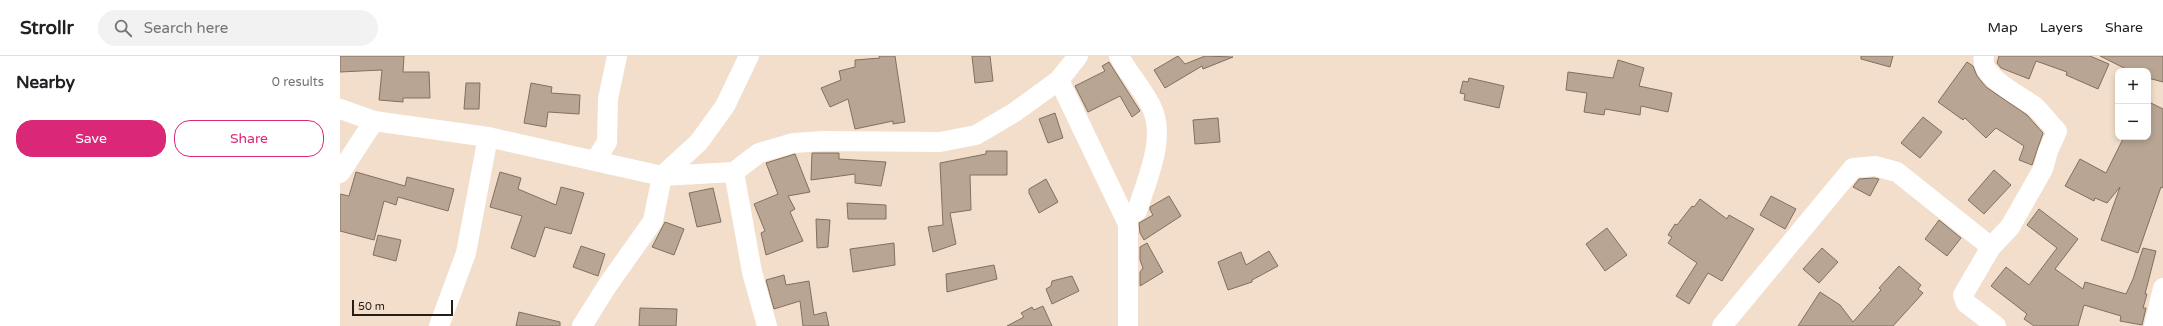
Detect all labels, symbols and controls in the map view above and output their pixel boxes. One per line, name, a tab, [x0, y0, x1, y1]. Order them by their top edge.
search box	[98, 10, 378, 46]
text: Strollr	[20, 17, 74, 39]
icon: search	[112, 17, 134, 39]
text: Search here	[144, 19, 228, 37]
text: Map	[1988, 19, 2018, 36]
text: Layers	[2040, 19, 2083, 36]
text: Share	[2105, 19, 2143, 36]
map controls	[2115, 68, 2151, 140]
button: +	[2115, 68, 2151, 104]
text: Nearby	[16, 72, 75, 93]
text: 0 results	[272, 74, 324, 90]
button: −	[2115, 104, 2151, 140]
button: Save	[16, 120, 166, 157]
button: Share	[174, 120, 324, 157]
scale bar	[352, 298, 453, 317]
text: 50 m	[358, 300, 385, 313]

